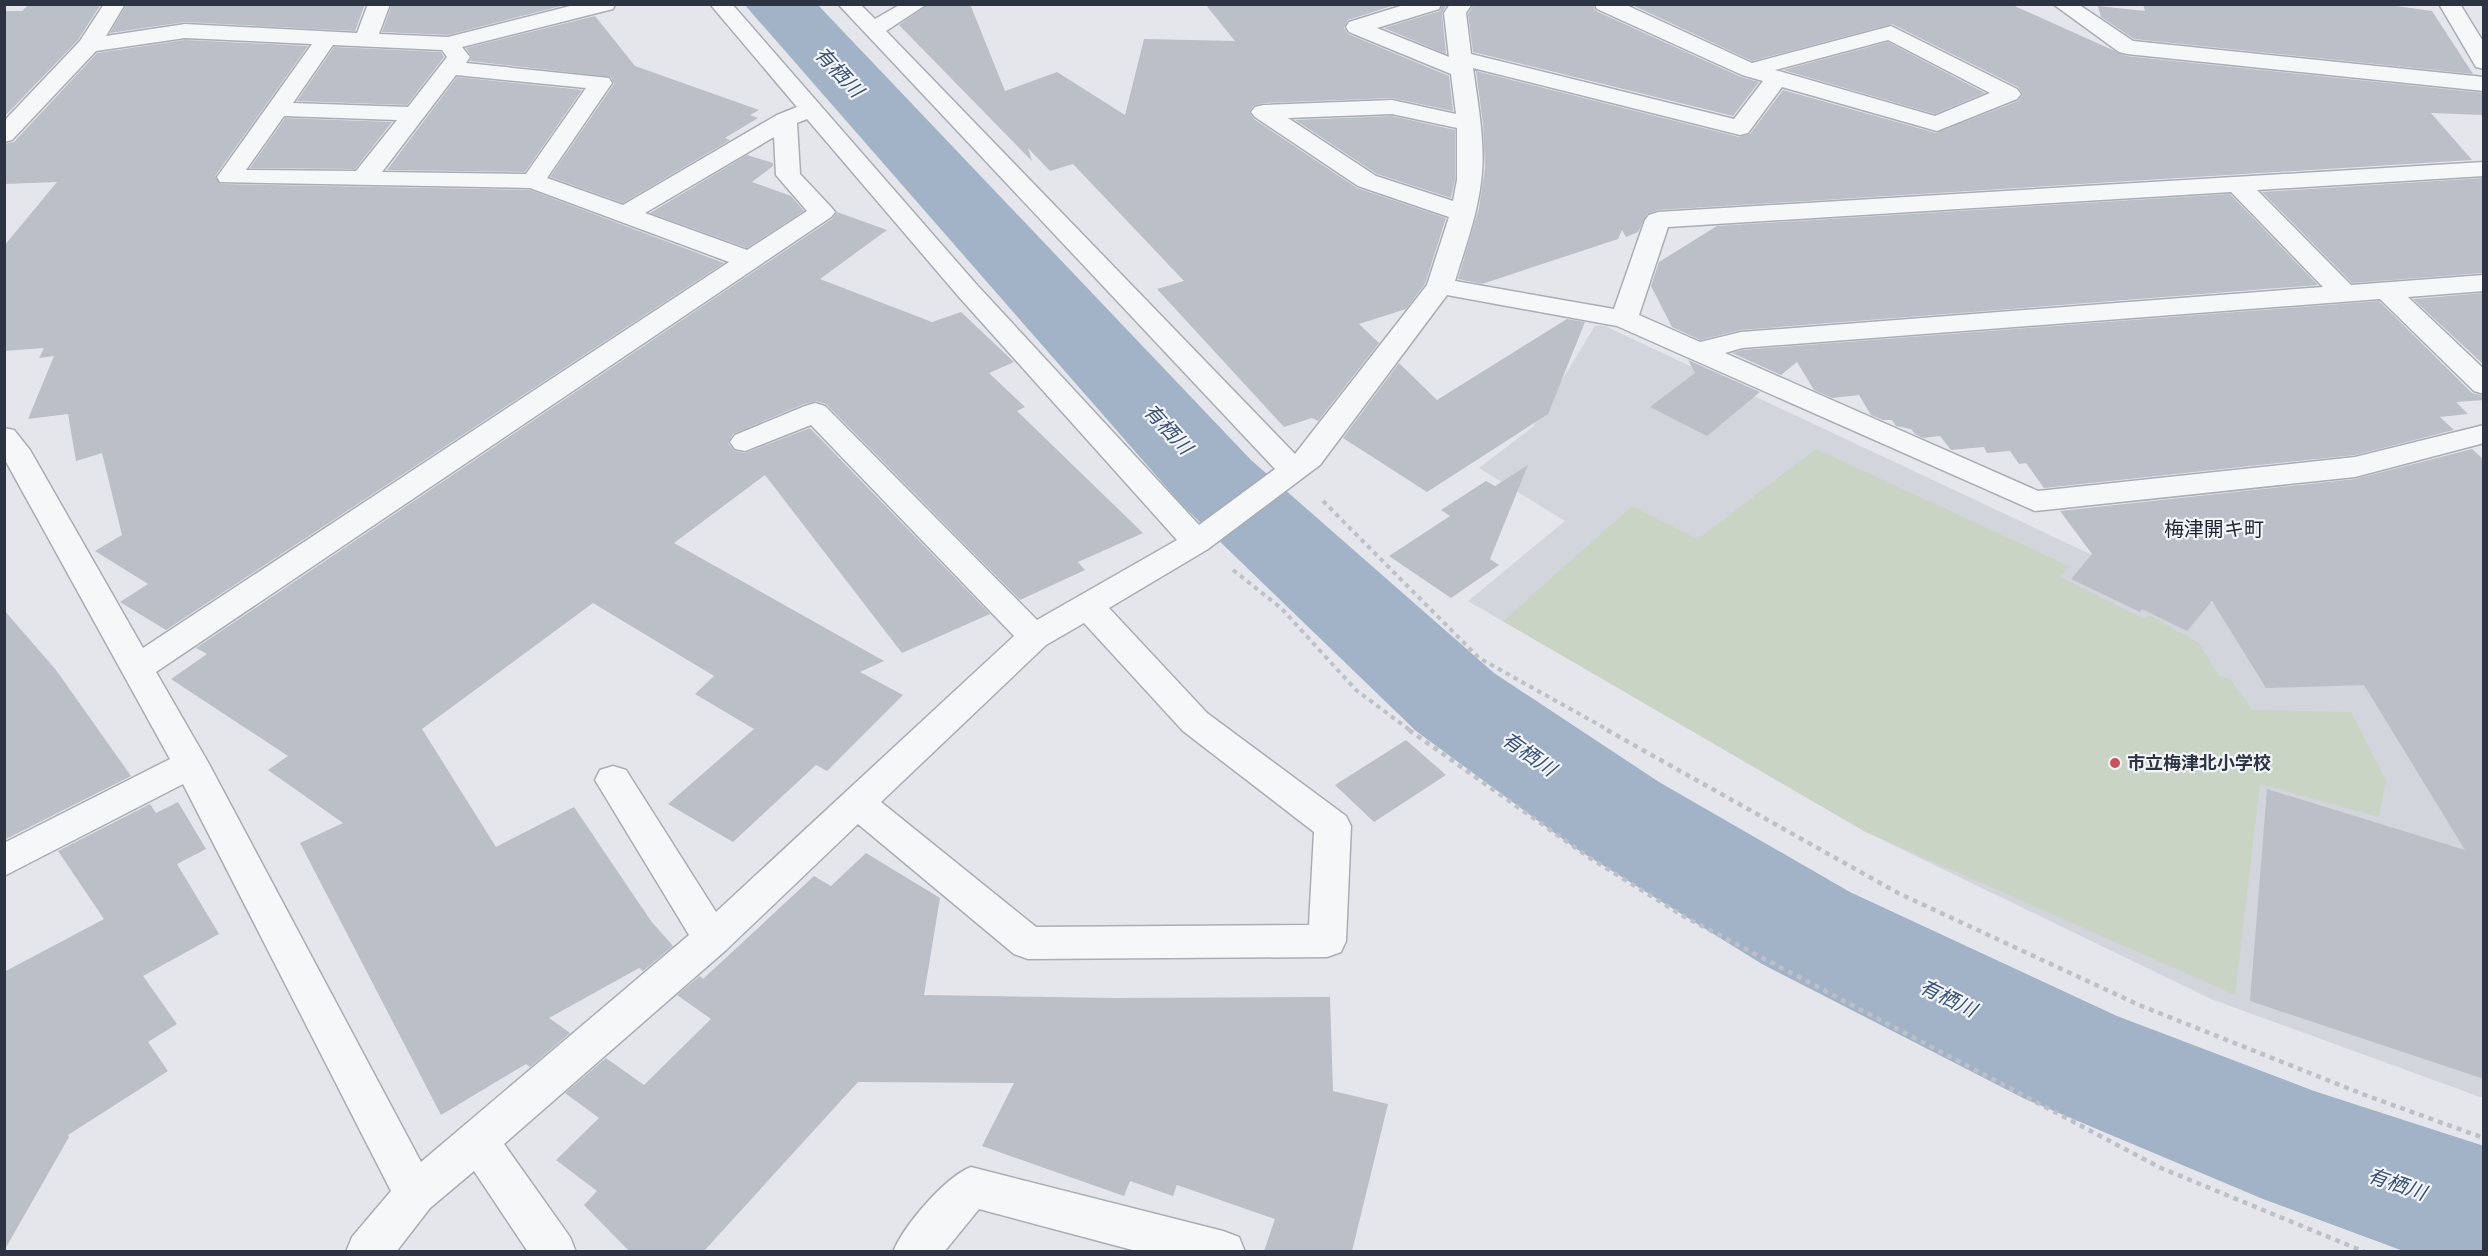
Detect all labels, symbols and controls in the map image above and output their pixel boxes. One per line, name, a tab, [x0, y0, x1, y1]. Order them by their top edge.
water label: 有栖川	[809, 41, 870, 104]
water label: 有栖川	[1138, 398, 1199, 461]
district label: 梅津開キ町	[2164, 516, 2264, 542]
water label: 有栖川	[1497, 726, 1563, 783]
place label: 市立梅津北小学校	[2127, 751, 2271, 775]
marker: 市立梅津北小学校	[2108, 756, 2122, 770]
water label: 有栖川	[1915, 973, 1982, 1024]
water label: 有栖川	[2364, 1162, 2431, 1207]

